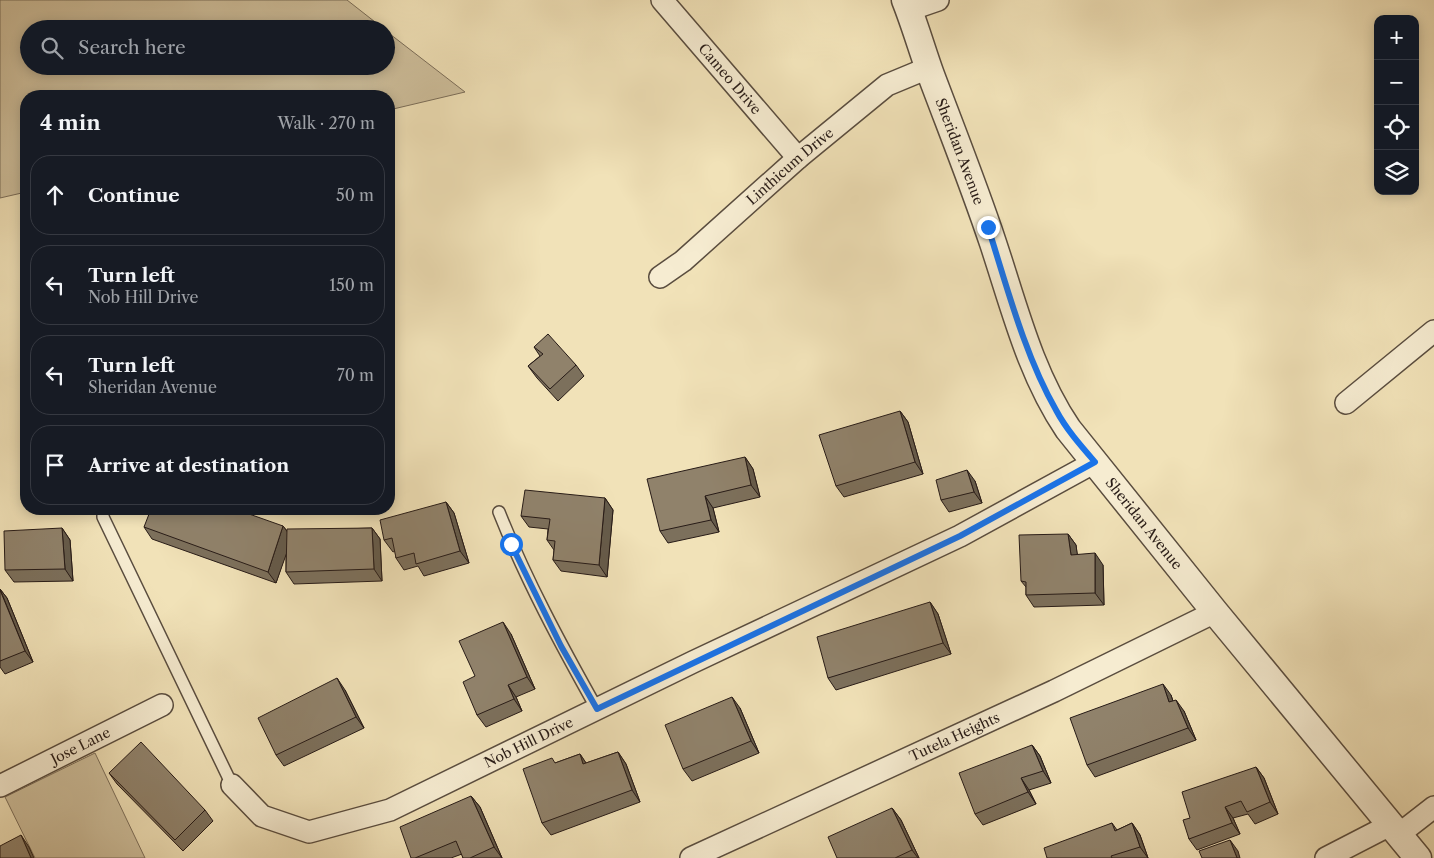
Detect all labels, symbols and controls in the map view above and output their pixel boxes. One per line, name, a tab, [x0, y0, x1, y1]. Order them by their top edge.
map controls	[1374, 15, 1419, 195]
button: +	[1374, 15, 1419, 60]
search box	[20, 20, 395, 75]
icon: search	[38, 34, 66, 62]
text: Search here	[78, 36, 186, 59]
street label: Cameo Drive	[694, 40, 765, 118]
button: −	[1374, 60, 1419, 105]
street label: Sheridan Avenue	[932, 95, 988, 207]
button: locate	[1374, 105, 1419, 150]
text: 4 min	[40, 110, 101, 135]
text: Walk · 270 m	[277, 113, 375, 133]
street label: Linthicum Drive	[743, 123, 837, 209]
button: layers	[1374, 150, 1419, 195]
icon: ahead	[41, 181, 69, 209]
text: Continue	[88, 184, 180, 207]
text: 50 m	[336, 185, 374, 205]
route end	[977, 216, 1000, 239]
text: Turn left	[88, 264, 175, 287]
icon: left	[41, 271, 69, 299]
text: 150 m	[329, 275, 374, 295]
text: Nob Hill Drive	[88, 287, 198, 307]
text: Turn left	[88, 354, 175, 377]
icon: left	[41, 361, 69, 389]
text: 70 m	[337, 365, 374, 385]
text: Sheridan Avenue	[88, 377, 217, 397]
icon: arrive	[41, 451, 69, 479]
text: Arrive at destination	[88, 454, 289, 477]
street label: Sheridan Avenue	[1102, 474, 1186, 573]
route start	[500, 533, 523, 556]
street label: Tutela Heights	[906, 708, 1003, 765]
street label: Nob Hill Drive	[481, 713, 576, 772]
street label: Jose Lane	[46, 723, 113, 769]

